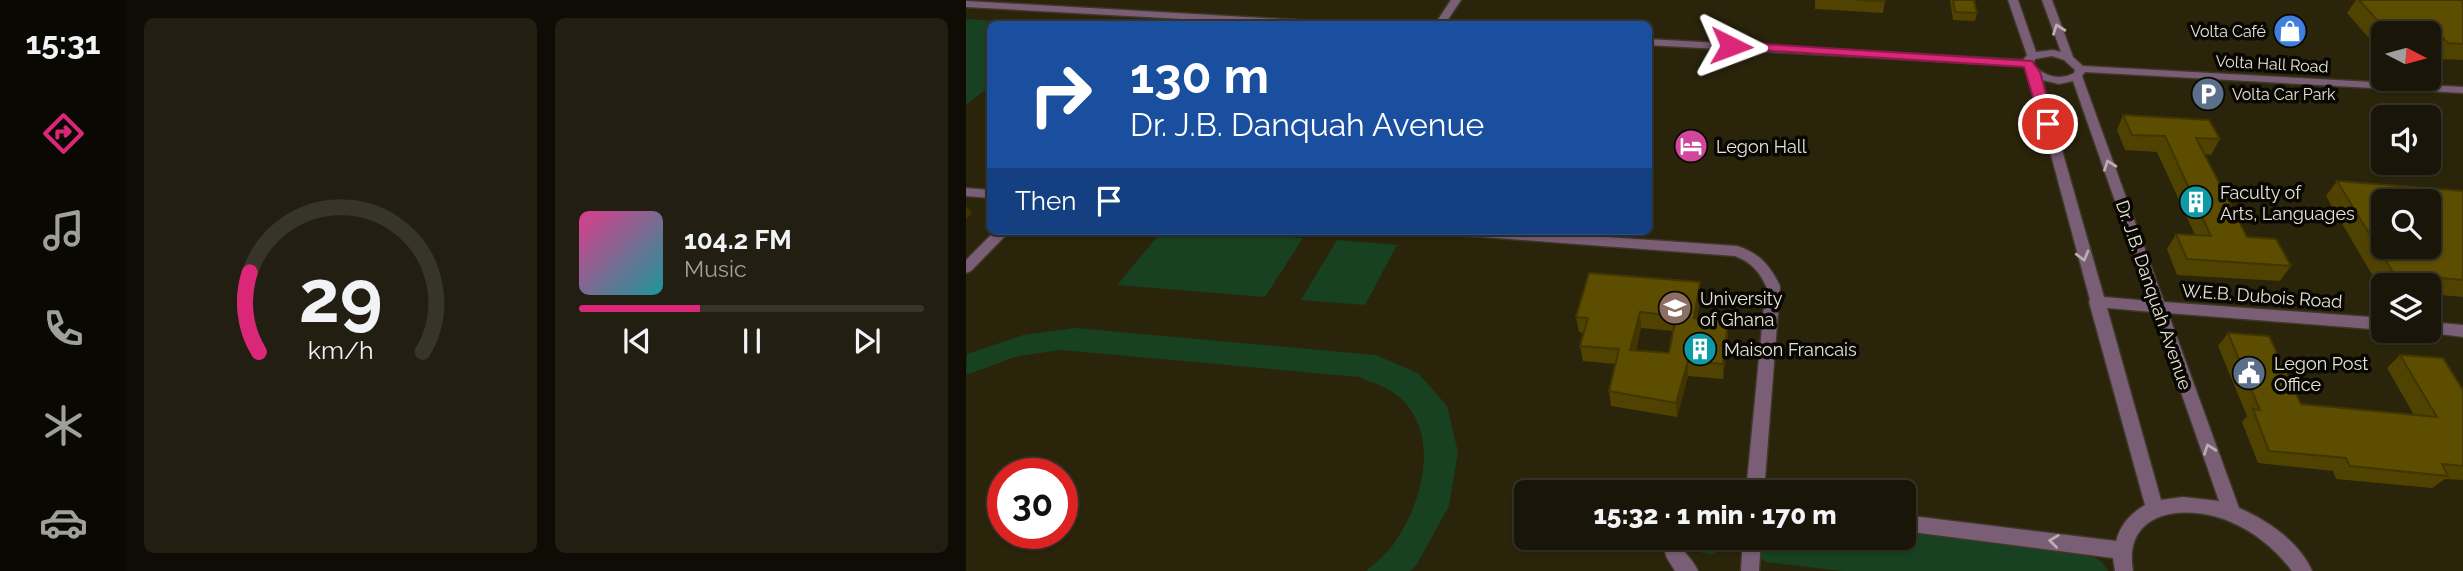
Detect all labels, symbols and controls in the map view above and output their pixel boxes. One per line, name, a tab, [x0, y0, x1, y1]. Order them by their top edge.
position arrow	[1694, 9, 1768, 83]
shop icon: Volta Café	[2271, 12, 2309, 50]
north arrow	[2371, 21, 2441, 91]
map controls	[2371, 21, 2441, 343]
place label: Volta Café	[2190, 22, 2266, 41]
one-way arrow	[2052, 23, 2066, 35]
text: 15:31	[25, 24, 101, 61]
text: 130 m	[1130, 47, 1269, 104]
icon: right	[1015, 49, 1106, 140]
street label: Volta Hall Road	[2215, 52, 2329, 76]
parking icon: Volta Car Park	[2189, 75, 2227, 113]
place label: Volta Car Park	[2232, 85, 2336, 104]
pin	[2018, 94, 2078, 154]
icon: arrive	[2029, 105, 2067, 143]
button: sound	[2371, 105, 2441, 175]
text: Dr. J.B. Danquah Avenue	[1130, 106, 1484, 143]
icon: directions	[39, 109, 88, 158]
hotel icon: Legon Hall	[1672, 127, 1710, 165]
place label: Legon Hall	[1716, 136, 1807, 157]
one-way arrow	[2103, 160, 2117, 172]
icon: arrive	[1090, 182, 1128, 220]
place label: Faculty of Arts, Languages	[2220, 182, 2355, 224]
building icon: Faculty of Arts, Languages	[2177, 183, 2215, 221]
text: Then	[1015, 186, 1076, 216]
button: search	[2371, 189, 2441, 259]
street label: Dr. J.B. Danquah Avenue	[2112, 197, 2197, 393]
icon: music	[39, 206, 88, 255]
text: 104.2 FM	[684, 225, 792, 255]
one-way arrow	[2075, 250, 2090, 262]
text: 29	[299, 254, 382, 339]
text: Music	[684, 255, 747, 282]
button: layers	[2371, 273, 2441, 343]
street label: W.E.B. Dubois Road	[2181, 280, 2343, 312]
place label: University of Ghana	[1700, 288, 1783, 330]
school or university icon: University of Ghana	[1656, 289, 1694, 327]
icon: phone	[39, 304, 88, 353]
icon: previous	[618, 322, 656, 360]
icon: pause	[733, 322, 771, 360]
icon: next	[848, 322, 886, 360]
building icon: Maison Francais	[1681, 330, 1719, 368]
text: km/h	[308, 334, 373, 364]
place label: Maison Francais	[1724, 339, 1857, 360]
place label: Legon Post Office	[2274, 353, 2368, 395]
public building icon: Legon Post Office	[2230, 354, 2268, 392]
icon: climate	[39, 401, 88, 450]
one-way arrow	[2203, 444, 2217, 456]
speed limit sign: 30	[987, 458, 1078, 549]
icon: car	[39, 498, 88, 547]
text: 15:32 · 1 min · 170 m	[1593, 500, 1837, 530]
one-way arrow	[2048, 534, 2060, 549]

